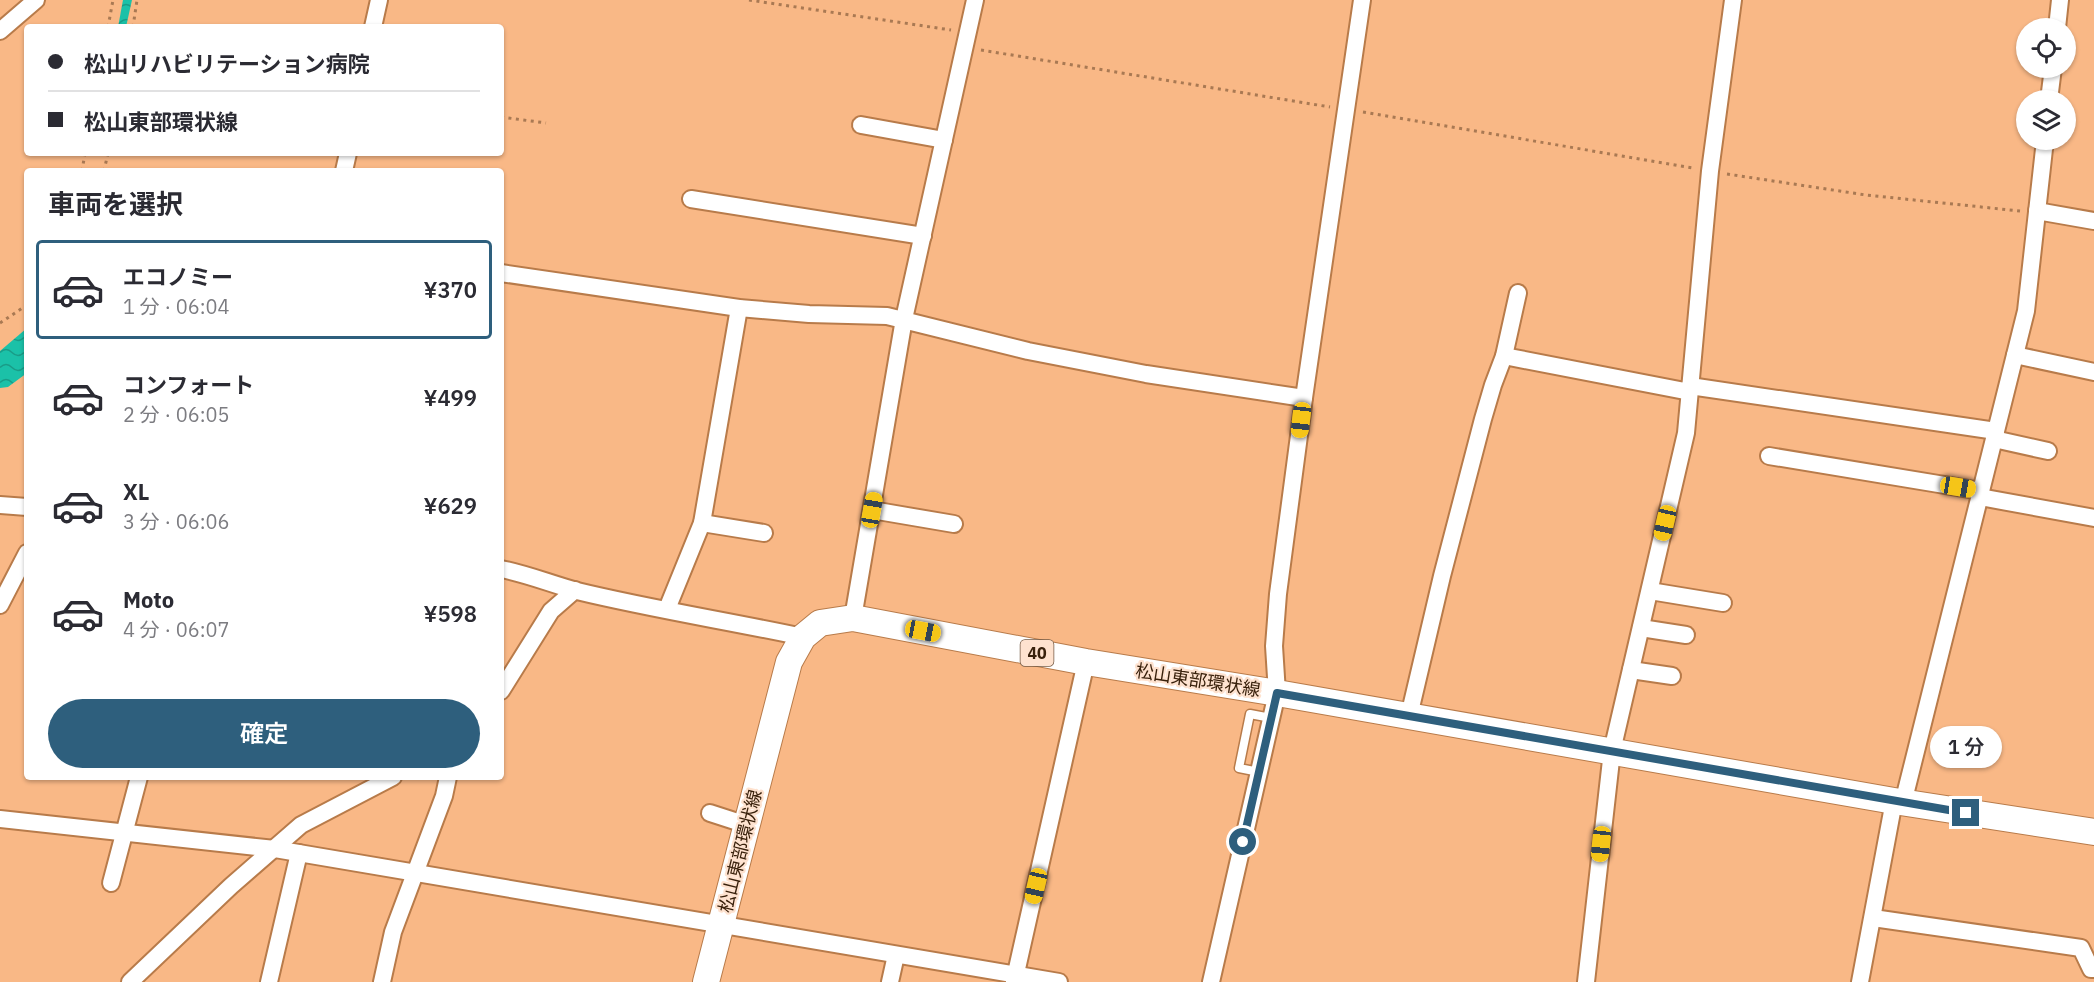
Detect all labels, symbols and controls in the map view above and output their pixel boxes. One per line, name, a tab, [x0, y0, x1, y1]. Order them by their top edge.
map controls	[2016, 18, 2076, 150]
button: locate	[2016, 18, 2076, 78]
text: 松山リハビリテーション病院	[84, 49, 370, 78]
button: layers	[2016, 90, 2076, 150]
text: 松山東部環状線	[84, 107, 238, 136]
text: 車両を選択	[48, 186, 183, 221]
text: エコノミー	[123, 262, 233, 291]
icon: car	[51, 263, 105, 317]
text: ¥370	[423, 275, 477, 304]
text: 1 分 · 06:04	[123, 293, 230, 320]
text: コンフォート	[123, 370, 254, 399]
icon: car	[51, 371, 105, 425]
text: ¥499	[423, 383, 477, 412]
text: 2 分 · 06:05	[123, 401, 230, 428]
car	[1290, 401, 1312, 439]
car	[1939, 475, 1977, 499]
text: XL	[123, 477, 149, 506]
icon: car	[51, 479, 105, 533]
text: ¥629	[423, 491, 477, 520]
car	[860, 491, 884, 529]
car	[1652, 503, 1678, 543]
text: 3 分 · 06:06	[123, 508, 230, 535]
text: Moto	[123, 585, 174, 614]
icon: car	[51, 587, 105, 641]
text: ¥598	[423, 599, 477, 628]
text: 4 分 · 06:07	[123, 616, 230, 643]
car	[904, 619, 942, 643]
road number: 40	[1020, 640, 1054, 666]
street label: 松山東部環状線	[1134, 659, 1262, 701]
button: 確定	[48, 699, 480, 768]
callout: 1 分	[1930, 726, 2002, 768]
text: 1 分	[1948, 733, 1984, 760]
street label: 松山東部環状線	[714, 787, 766, 915]
route end	[1952, 799, 1979, 826]
car	[1590, 825, 1612, 863]
route start	[1229, 828, 1256, 855]
car	[1023, 866, 1049, 906]

